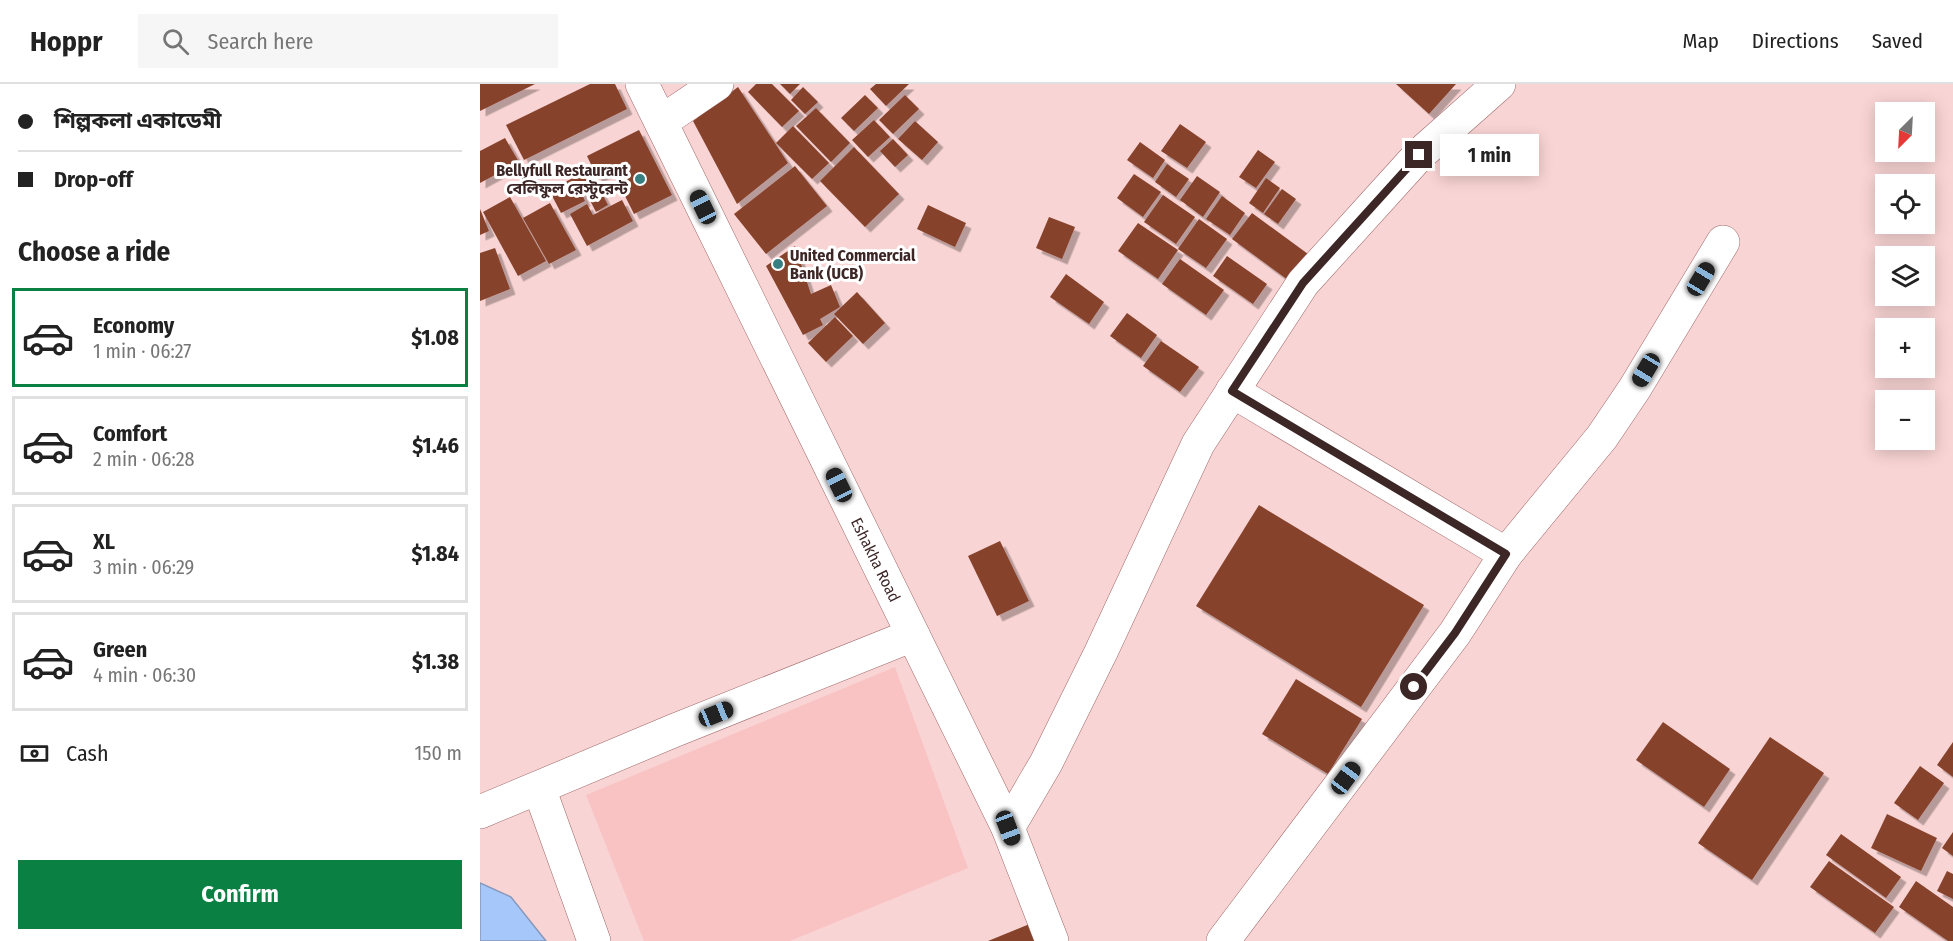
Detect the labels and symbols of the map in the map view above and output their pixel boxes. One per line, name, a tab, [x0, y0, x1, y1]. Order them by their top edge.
north arrow	[1875, 102, 1935, 162]
callout: 1 min	[1440, 134, 1539, 176]
route end	[1405, 141, 1432, 168]
place label: Bellyfull Restaurant বেলিফুল রেস্টুরেন্ট	[496, 161, 629, 199]
marker: Bellyfull Restaurant বেলিফুল রেস্টুরেন্ট	[633, 172, 647, 186]
car	[687, 187, 719, 227]
place label: United Commercial Bank (UCB)	[790, 246, 916, 283]
marker: United Commercial Bank (UCB)	[771, 257, 785, 271]
car	[1684, 259, 1718, 299]
car	[1629, 350, 1663, 390]
car	[823, 465, 855, 505]
street label: Eshakha Road	[847, 514, 905, 605]
route start	[1400, 673, 1427, 700]
car	[696, 699, 736, 729]
car	[1328, 758, 1364, 798]
car	[993, 808, 1023, 848]

